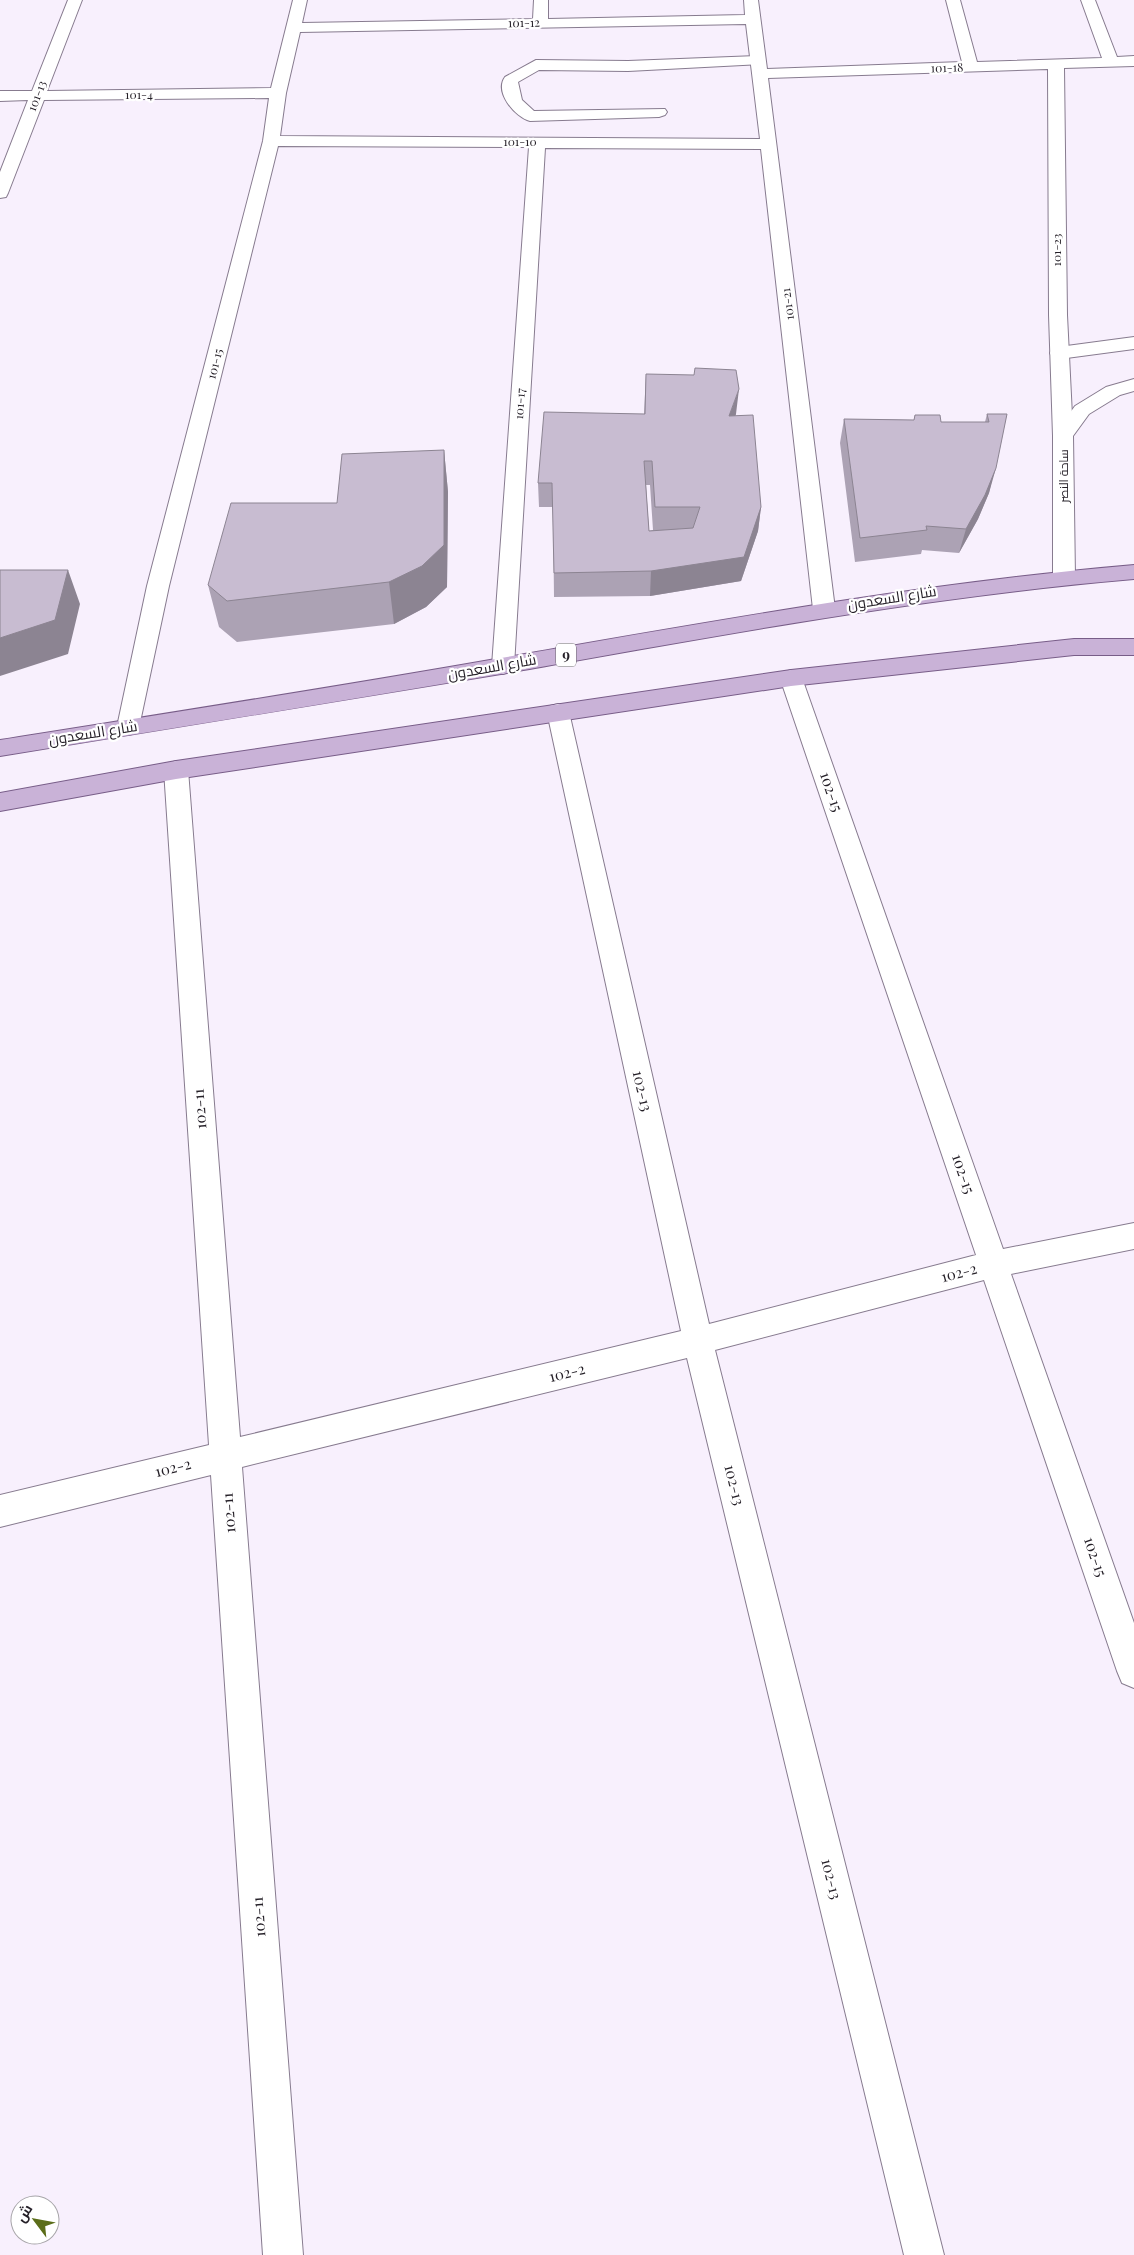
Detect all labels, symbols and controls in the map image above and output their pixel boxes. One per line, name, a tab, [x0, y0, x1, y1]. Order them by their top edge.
street label: 101-12	[508, 14, 540, 30]
street label: 101-18	[930, 58, 964, 76]
street label: 101-13	[23, 78, 49, 113]
street label: 101-4	[125, 86, 153, 102]
street label: 101-10	[503, 133, 537, 149]
street label: 101-23	[1048, 233, 1064, 267]
street label: 101-21	[777, 287, 797, 321]
street label: 101-15	[202, 347, 226, 381]
street label: 101-17	[510, 388, 528, 420]
street label: ساحة النصر	[1055, 449, 1071, 504]
street label: شارع السعدون	[846, 580, 938, 616]
road number: 9	[556, 644, 576, 666]
street label: شارع السعدون	[446, 648, 538, 686]
street label: شارع السعدون	[47, 715, 139, 751]
street label: 102-15	[816, 769, 848, 814]
street label: 102-13	[629, 1068, 657, 1113]
street label: 102-11	[188, 1088, 210, 1130]
street label: 102-15	[948, 1151, 980, 1196]
street label: 102-2	[939, 1258, 979, 1286]
street label: 102-2	[547, 1358, 587, 1386]
street label: 102-2	[153, 1453, 193, 1481]
street label: 102-13	[720, 1462, 750, 1507]
street label: 102-11	[217, 1492, 239, 1534]
street label: 102-15	[1080, 1534, 1112, 1579]
street label: 102-13	[817, 1856, 847, 1901]
street label: 102-11	[247, 1896, 269, 1938]
north arrow	[10, 2195, 60, 2245]
text: ش	[11, 2200, 36, 2225]

